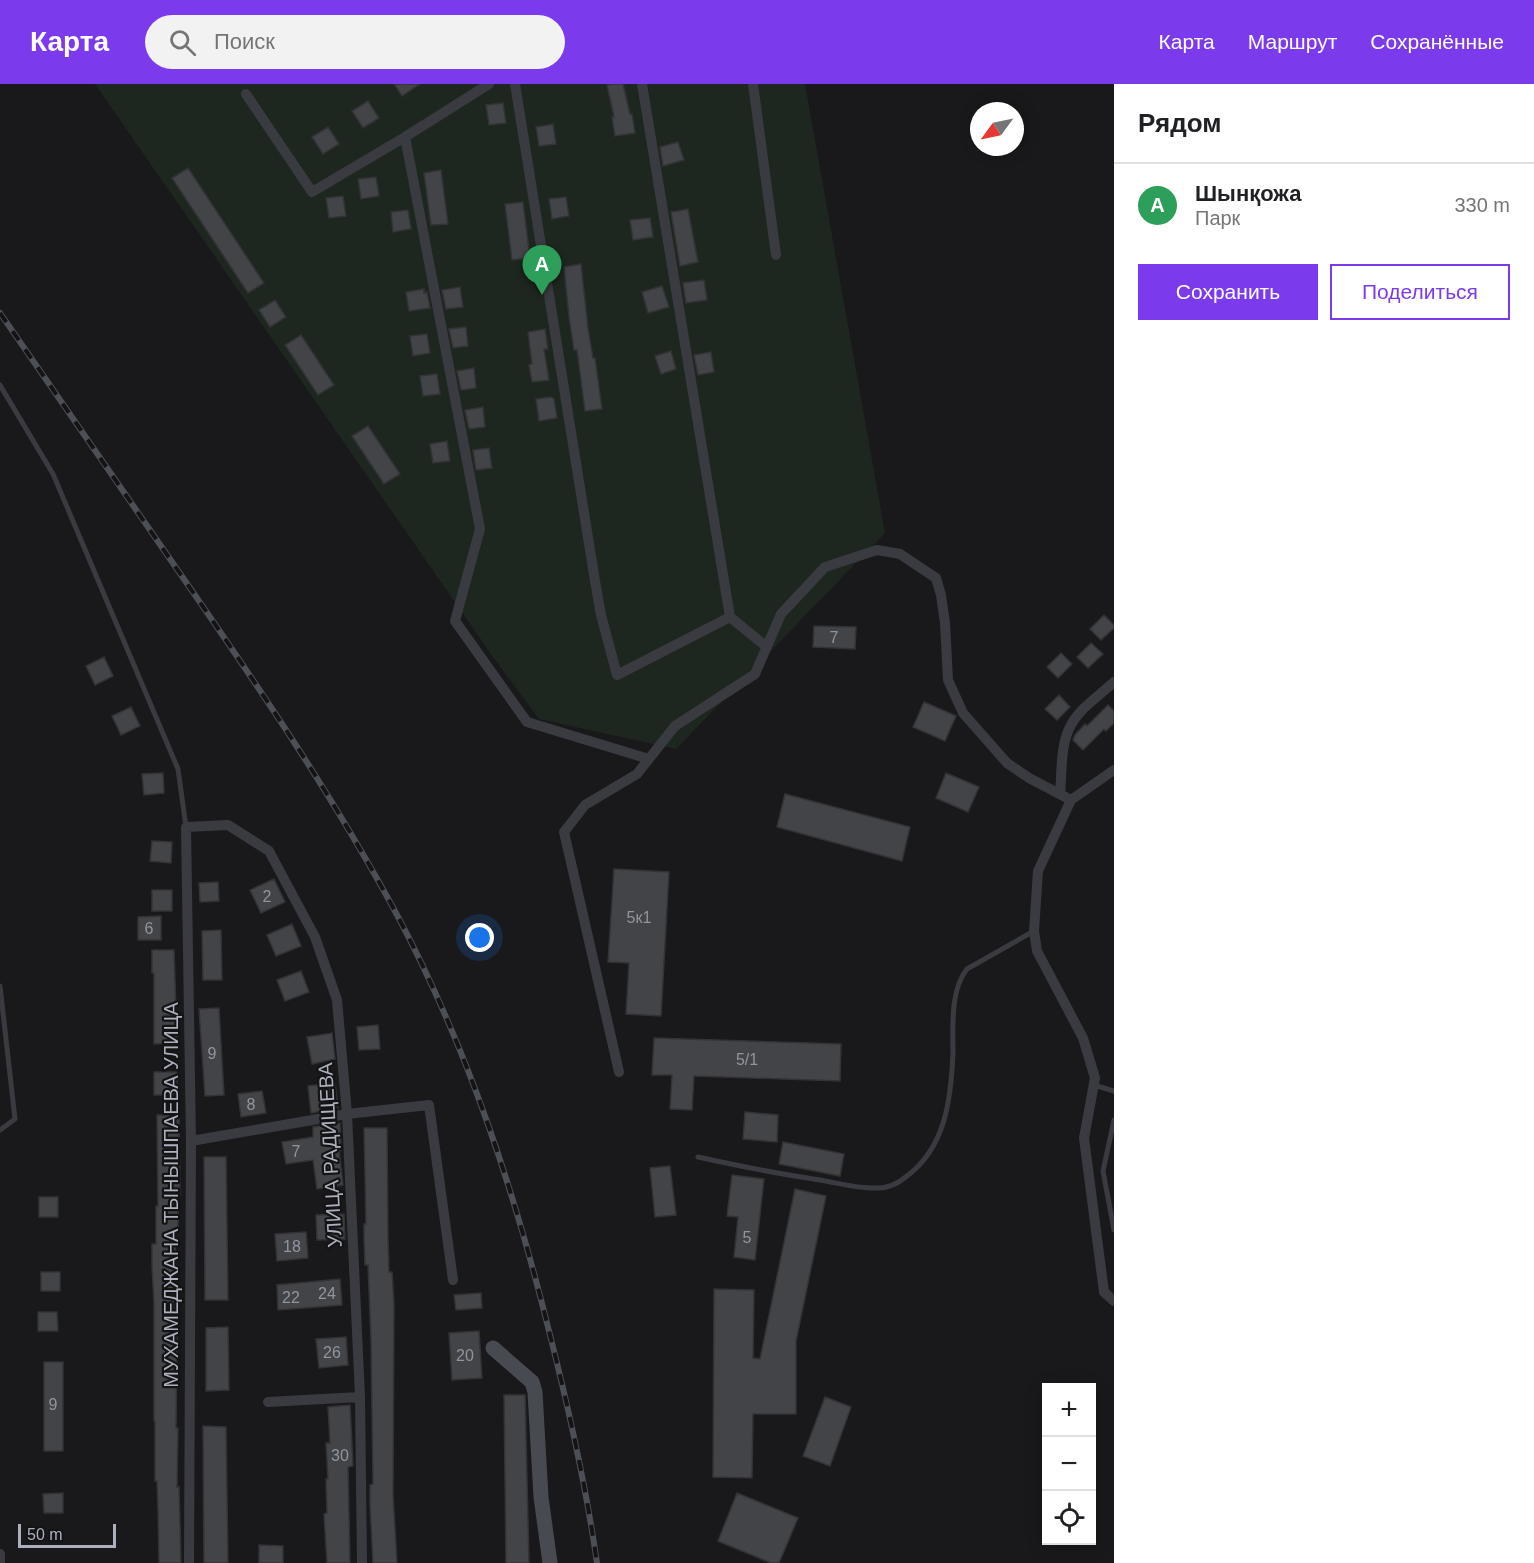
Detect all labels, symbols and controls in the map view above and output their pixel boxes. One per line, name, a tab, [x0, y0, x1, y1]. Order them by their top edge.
search box	[145, 15, 565, 69]
text: Карта	[30, 26, 109, 57]
icon: search	[166, 26, 199, 59]
text: Поиск	[214, 29, 275, 54]
text: Карта	[1159, 30, 1215, 53]
text: Маршрут	[1248, 30, 1337, 53]
text: Сохранённые	[1370, 30, 1504, 53]
north arrow	[970, 102, 1024, 156]
text: Рядом	[1138, 108, 1221, 138]
text: Шынқожа	[1195, 181, 1301, 206]
text: A	[1150, 194, 1165, 216]
text: 330 m	[1454, 194, 1510, 216]
text: Парк	[1195, 207, 1240, 229]
pin: A	[522, 246, 562, 295]
button: Сохранить	[1138, 264, 1318, 320]
button: Поделиться	[1330, 264, 1510, 320]
house number: 7	[830, 629, 839, 646]
house number: 2	[263, 888, 272, 905]
house number: 5к1	[627, 909, 652, 926]
house number: 6	[145, 920, 154, 937]
your location	[465, 923, 494, 952]
street label: МУХАМЕДЖАНА ТЫНЫШПАЕВА УЛИЦА	[160, 1002, 182, 1388]
house number: 9	[208, 1045, 217, 1062]
house number: 5/1	[736, 1051, 758, 1068]
street label: УЛИЦА РАДИЩЕВА	[314, 1061, 346, 1248]
house number: 8	[247, 1096, 256, 1113]
house number: 7	[292, 1143, 301, 1160]
house number: 5	[743, 1229, 752, 1246]
house number: 18	[283, 1238, 301, 1255]
house number: 24	[318, 1285, 336, 1302]
house number: 22	[282, 1289, 300, 1306]
house number: 26	[323, 1344, 341, 1361]
house number: 20	[456, 1347, 474, 1364]
map controls	[1042, 1383, 1096, 1545]
button: +	[1042, 1383, 1096, 1437]
house number: 9	[49, 1396, 58, 1413]
button: −	[1042, 1437, 1096, 1491]
house number: 30	[331, 1447, 349, 1464]
button: locate	[1042, 1491, 1096, 1545]
scale bar	[18, 1521, 116, 1548]
text: 50 m	[27, 1526, 63, 1543]

